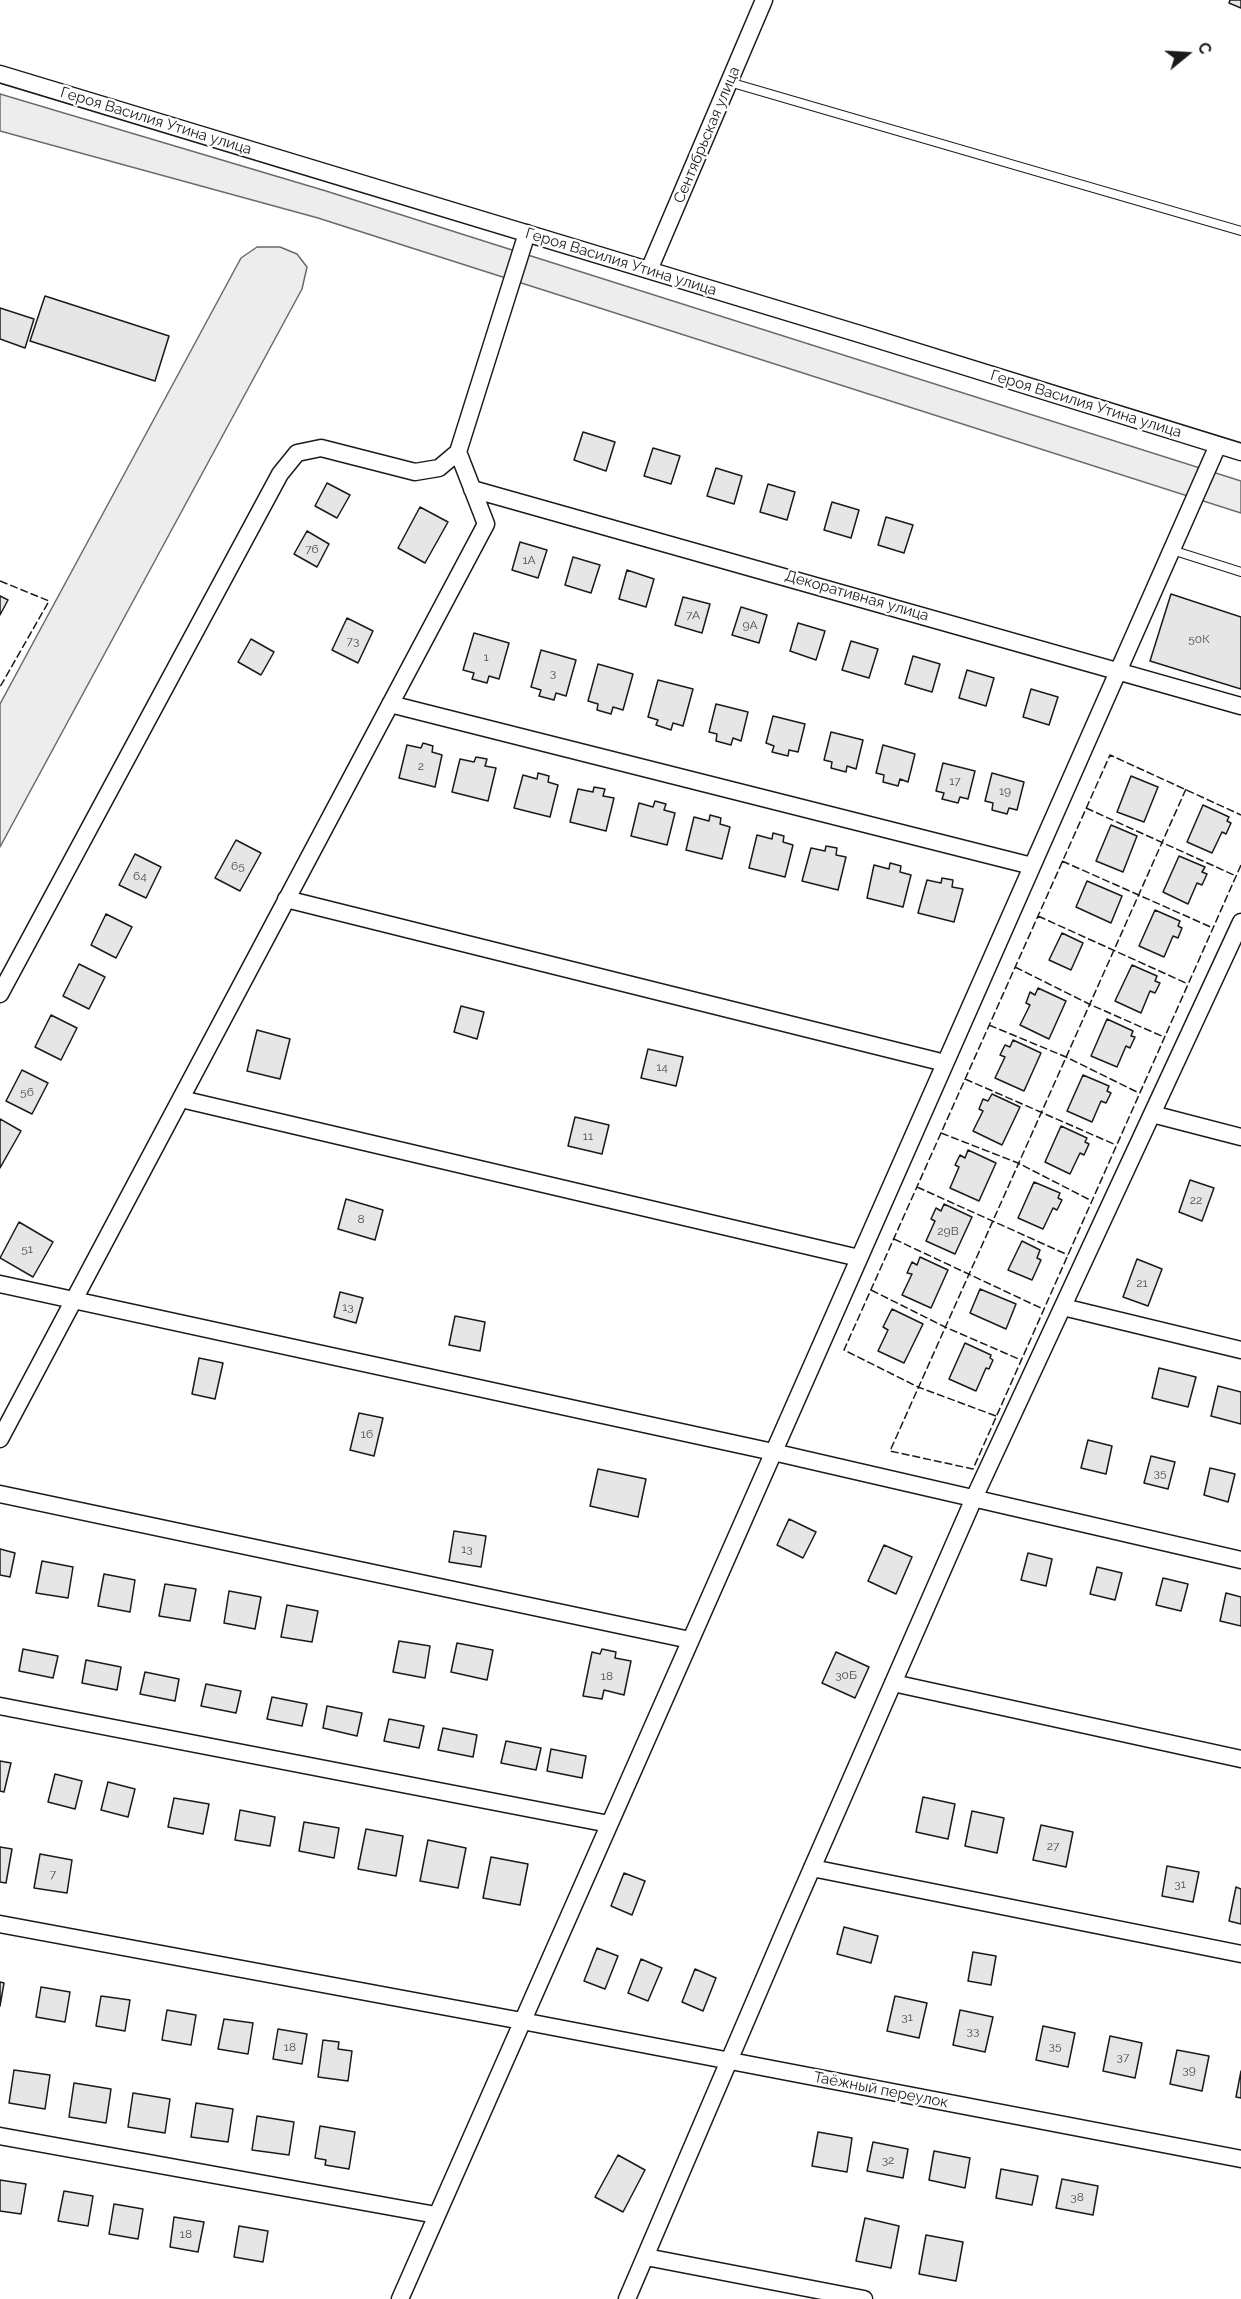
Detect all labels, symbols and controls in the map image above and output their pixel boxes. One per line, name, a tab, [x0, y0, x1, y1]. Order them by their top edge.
north arrow	[1157, 24, 1217, 84]
text: С	[1194, 40, 1215, 56]
street label: Сентябрьская улица	[670, 64, 744, 206]
street label: Героя Василия Утина улица	[58, 83, 254, 159]
street label: Героя Василия Утина улица	[523, 224, 719, 300]
street label: Героя Василия Утина улица	[988, 366, 1184, 442]
house number: 76	[305, 542, 319, 556]
house number: 1А	[522, 553, 536, 567]
street label: Декоративная улица	[783, 567, 931, 625]
house number: 7А	[686, 608, 700, 622]
house number: 9А	[742, 618, 758, 632]
house number: 50К	[1188, 632, 1210, 646]
house number: 73	[347, 634, 359, 648]
house number: 1	[483, 650, 489, 664]
house number: 3	[550, 666, 556, 680]
house number: 2	[418, 759, 424, 773]
house number: 17	[949, 774, 961, 788]
house number: 19	[999, 784, 1011, 798]
house number: 65	[231, 859, 245, 873]
house number: 64	[133, 869, 147, 883]
house number: 14	[656, 1060, 668, 1074]
house number: 56	[20, 1085, 34, 1099]
house number: 11	[583, 1129, 593, 1143]
house number: 22	[1190, 1193, 1202, 1207]
house number: 8	[357, 1212, 365, 1226]
house number: 29В	[937, 1224, 959, 1238]
house number: 51	[21, 1242, 33, 1256]
house number: 21	[1136, 1276, 1148, 1290]
house number: 13	[342, 1300, 354, 1314]
house number: 16	[361, 1427, 373, 1441]
house number: 35	[1154, 1466, 1166, 1480]
house number: 13	[461, 1542, 473, 1556]
house number: 30Б	[835, 1668, 857, 1682]
house number: 18	[601, 1669, 613, 1683]
house number: 27	[1047, 1839, 1059, 1853]
house number: 7	[50, 1867, 56, 1881]
house number: 31	[1174, 1877, 1186, 1891]
house number: 31	[901, 2010, 913, 2024]
house number: 33	[967, 2024, 979, 2038]
house number: 35	[1049, 2039, 1061, 2053]
house number: 18	[284, 2040, 296, 2054]
house number: 37	[1117, 2050, 1129, 2064]
house number: 39	[1182, 2063, 1196, 2077]
street label: Таёжный переулок	[812, 2068, 950, 2112]
house number: 32	[882, 2153, 894, 2167]
house number: 38	[1070, 2190, 1084, 2204]
house number: 18	[180, 2227, 192, 2241]

